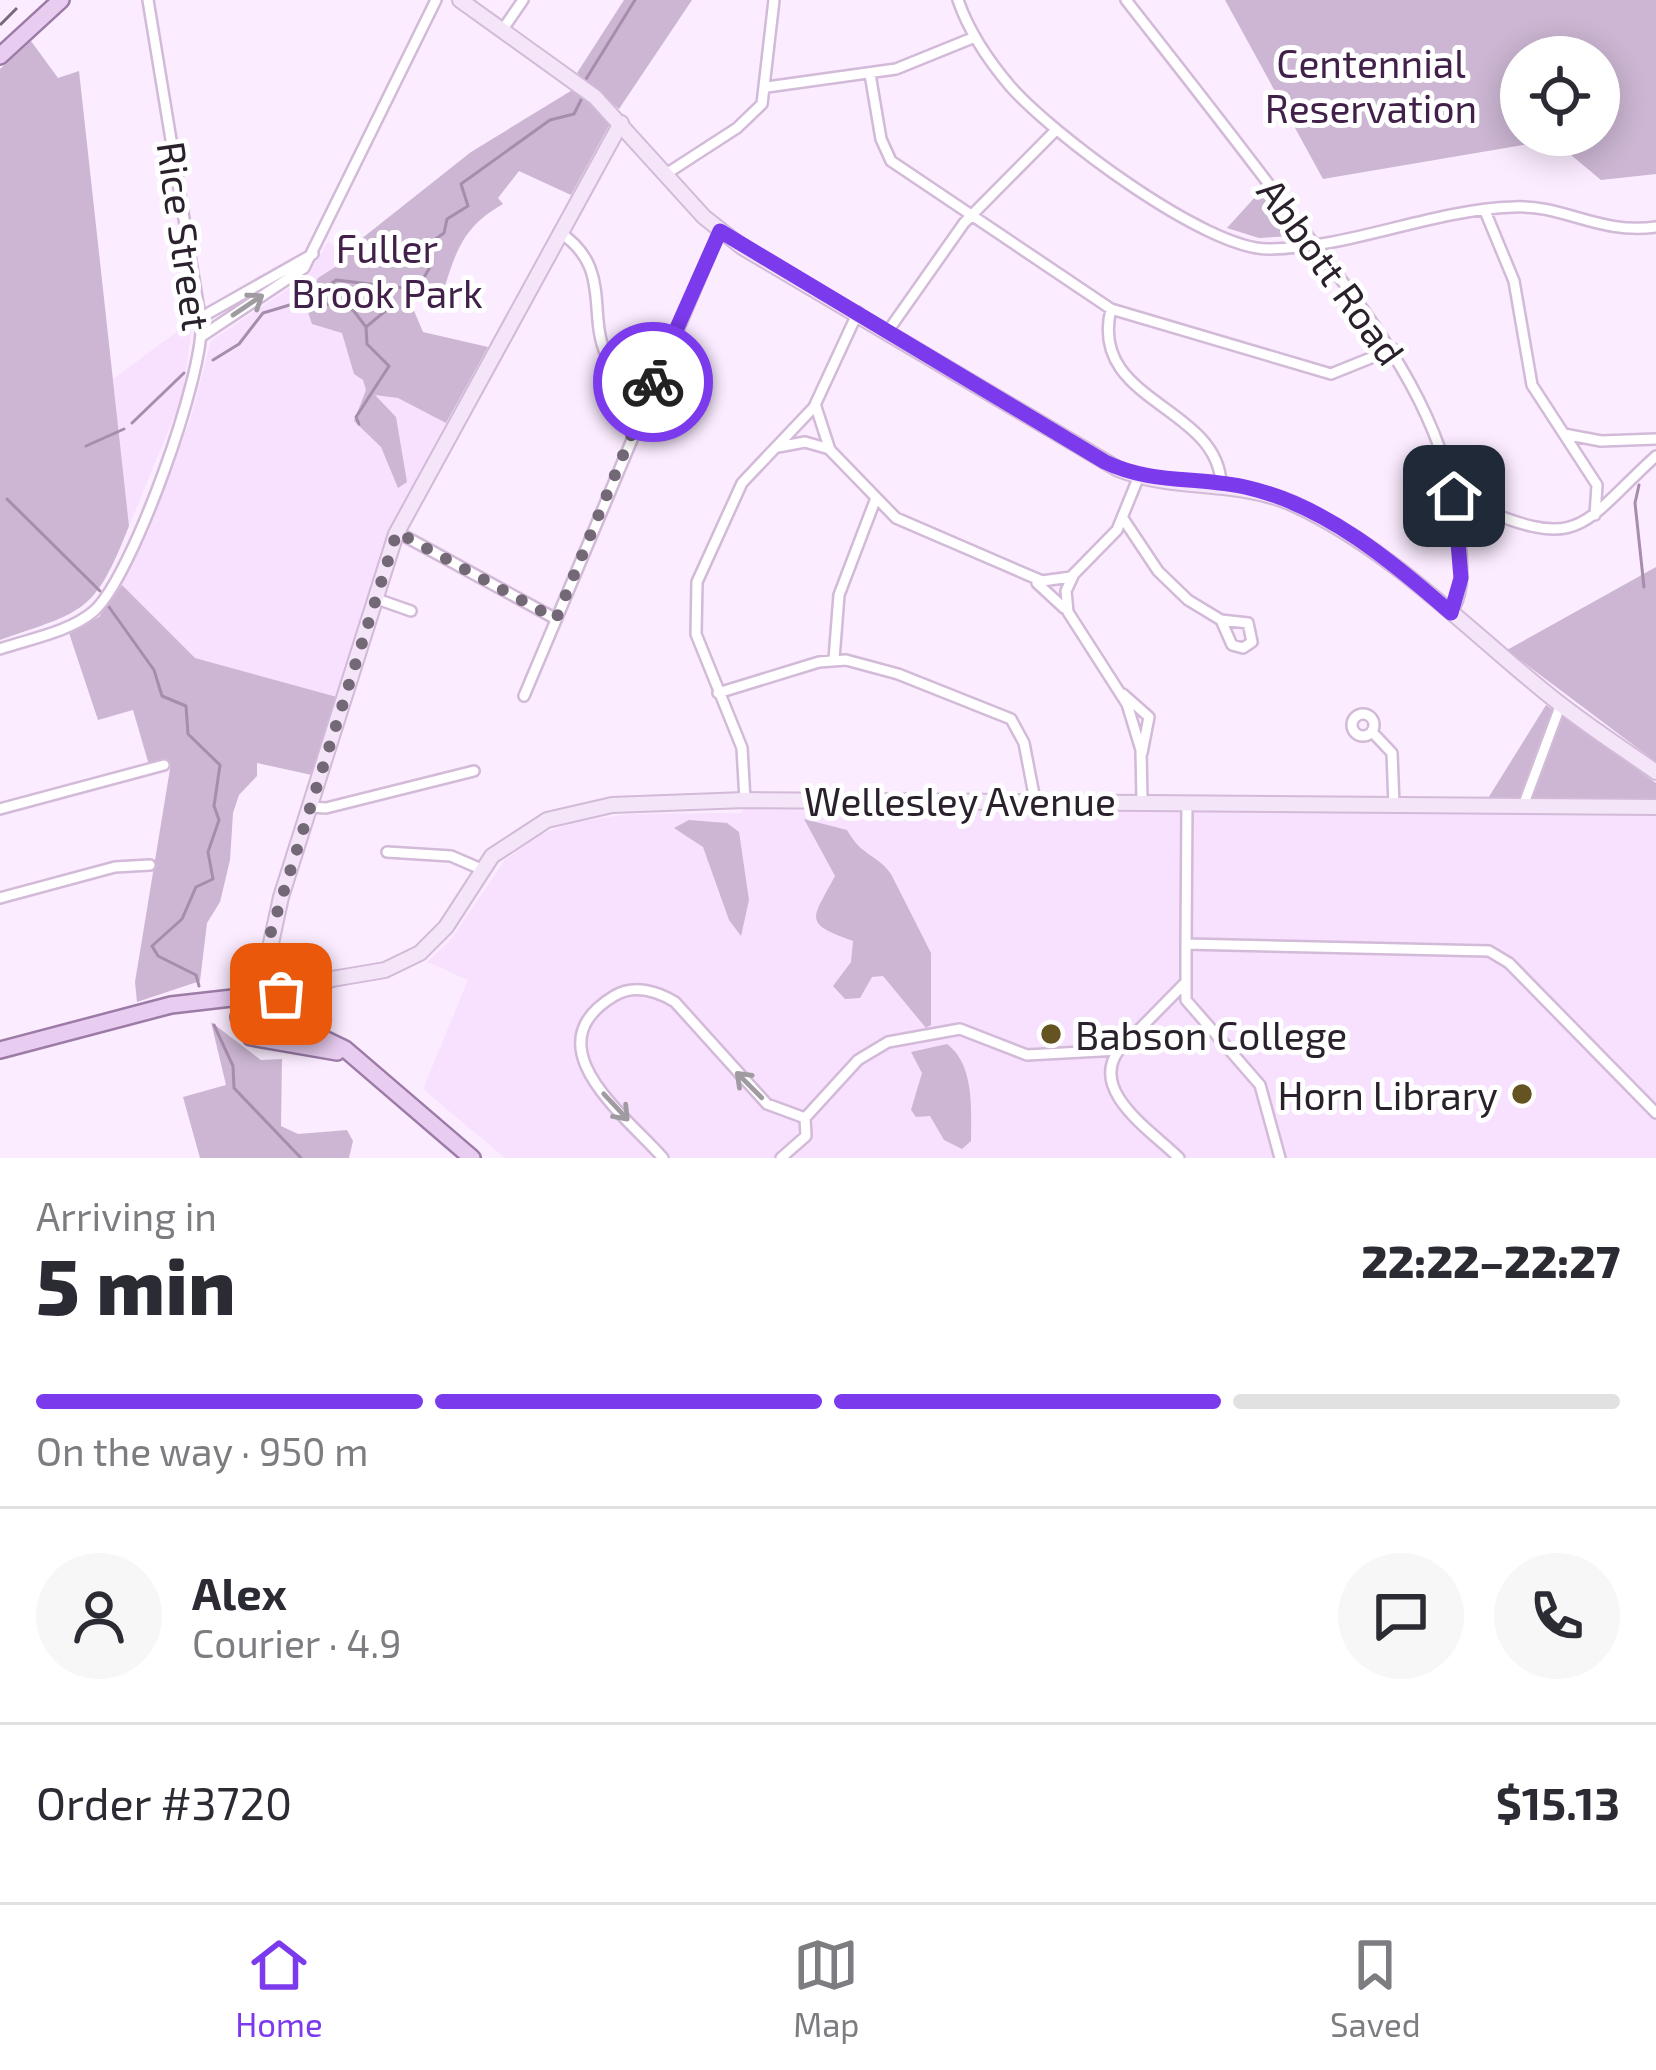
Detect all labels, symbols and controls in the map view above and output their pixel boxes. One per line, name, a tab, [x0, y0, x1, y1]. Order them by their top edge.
map controls	[1500, 36, 1620, 156]
button: locate	[1500, 36, 1620, 156]
park label: Centennial Reservation	[1265, 39, 1477, 131]
street label: Rice Street	[148, 138, 222, 334]
street label: Abbott Road	[1249, 169, 1415, 373]
park label: Fuller Brook Park	[291, 224, 483, 316]
one-way arrow	[230, 292, 264, 317]
courier	[593, 322, 713, 442]
icon: bike	[620, 349, 686, 415]
pin	[1403, 445, 1505, 547]
icon: home	[1421, 463, 1487, 529]
street label: Wellesley Avenue	[804, 777, 1116, 824]
pin	[230, 943, 332, 1045]
icon: bag	[248, 961, 314, 1027]
place label: Babson College	[1075, 1011, 1347, 1058]
marker: Babson College	[1038, 1021, 1064, 1047]
one-way arrow	[735, 1071, 764, 1100]
place label: Horn Library	[1278, 1071, 1498, 1118]
marker: Horn Library	[1509, 1081, 1535, 1107]
one-way arrow	[601, 1091, 629, 1121]
text: Arriving in	[36, 1192, 217, 1239]
text: 22:22–22:27	[1361, 1233, 1620, 1287]
text: 5 min	[36, 1237, 236, 1331]
text: On the way · 950 m	[36, 1427, 368, 1474]
button: person	[36, 1553, 162, 1679]
button: chat	[1338, 1553, 1464, 1679]
button: phone	[1494, 1553, 1620, 1679]
text: Alex	[192, 1565, 287, 1619]
text: Courier · 4.9	[192, 1619, 402, 1666]
text: Order #3720	[36, 1775, 292, 1829]
text: $15.13	[1496, 1775, 1620, 1829]
tab: Home	[235, 1932, 323, 2044]
tab: Map	[793, 1932, 860, 2044]
tab: Saved	[1330, 1932, 1421, 2044]

